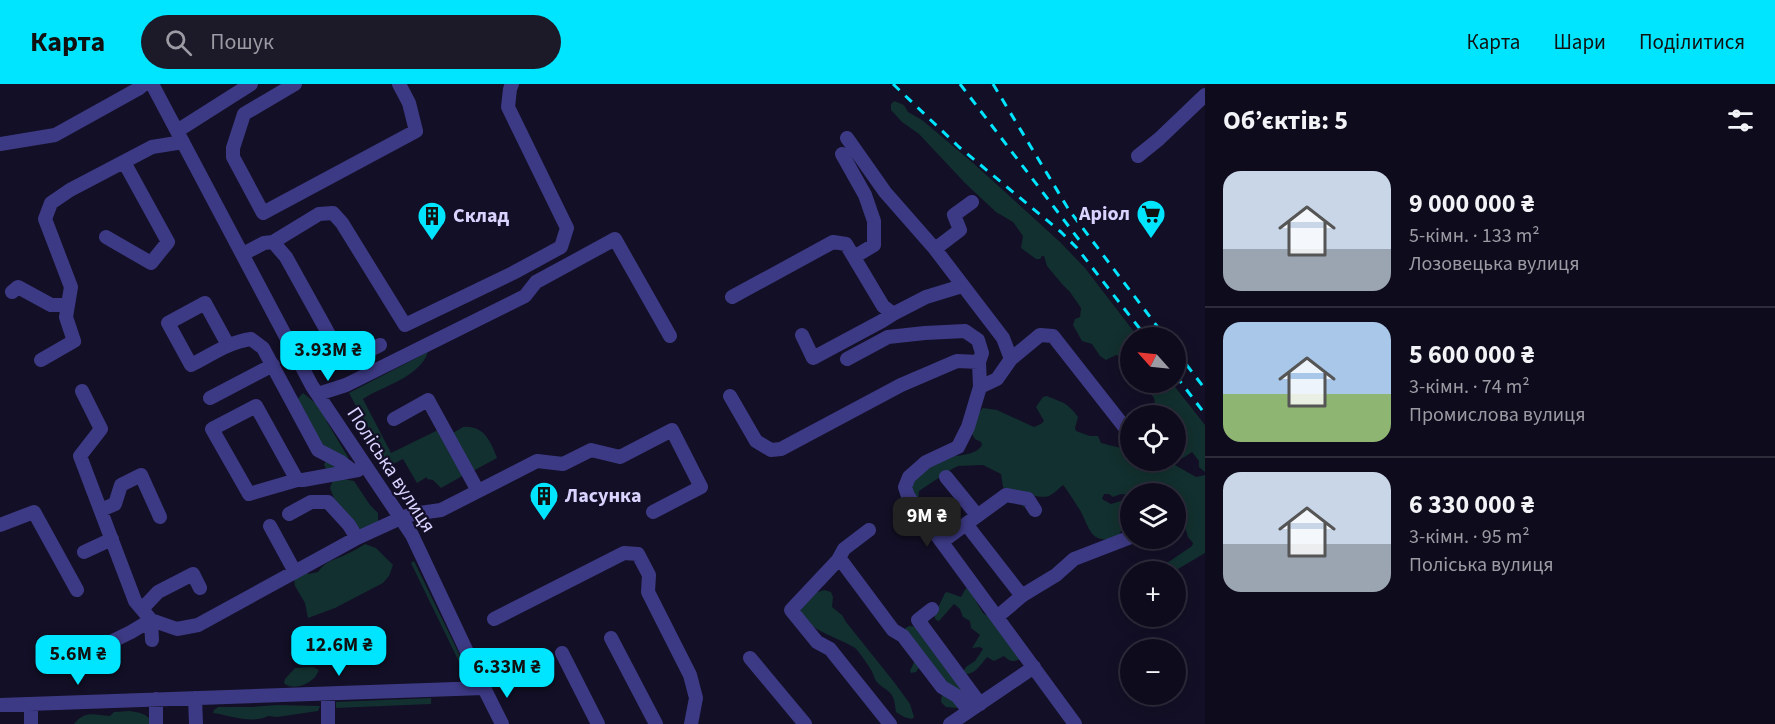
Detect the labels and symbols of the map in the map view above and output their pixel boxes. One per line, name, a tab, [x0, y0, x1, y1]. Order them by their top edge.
supermarket icon: Аріол	[1135, 198, 1167, 240]
building icon: Склад	[416, 200, 448, 242]
place label: Аріол	[1078, 200, 1130, 228]
place label: Склад	[453, 202, 510, 230]
north arrow	[1120, 327, 1186, 393]
pin: 3.93M ₴	[273, 331, 383, 382]
street label: Поліська вулиця	[340, 402, 442, 538]
building icon: Ласунка	[528, 480, 560, 522]
place label: Ласунка	[564, 482, 641, 510]
pin: 9M ₴	[891, 497, 963, 548]
pin: 12.6M ₴	[284, 626, 394, 677]
pin: 5.6M ₴	[29, 635, 127, 686]
pin: 6.33M ₴	[452, 648, 562, 699]

